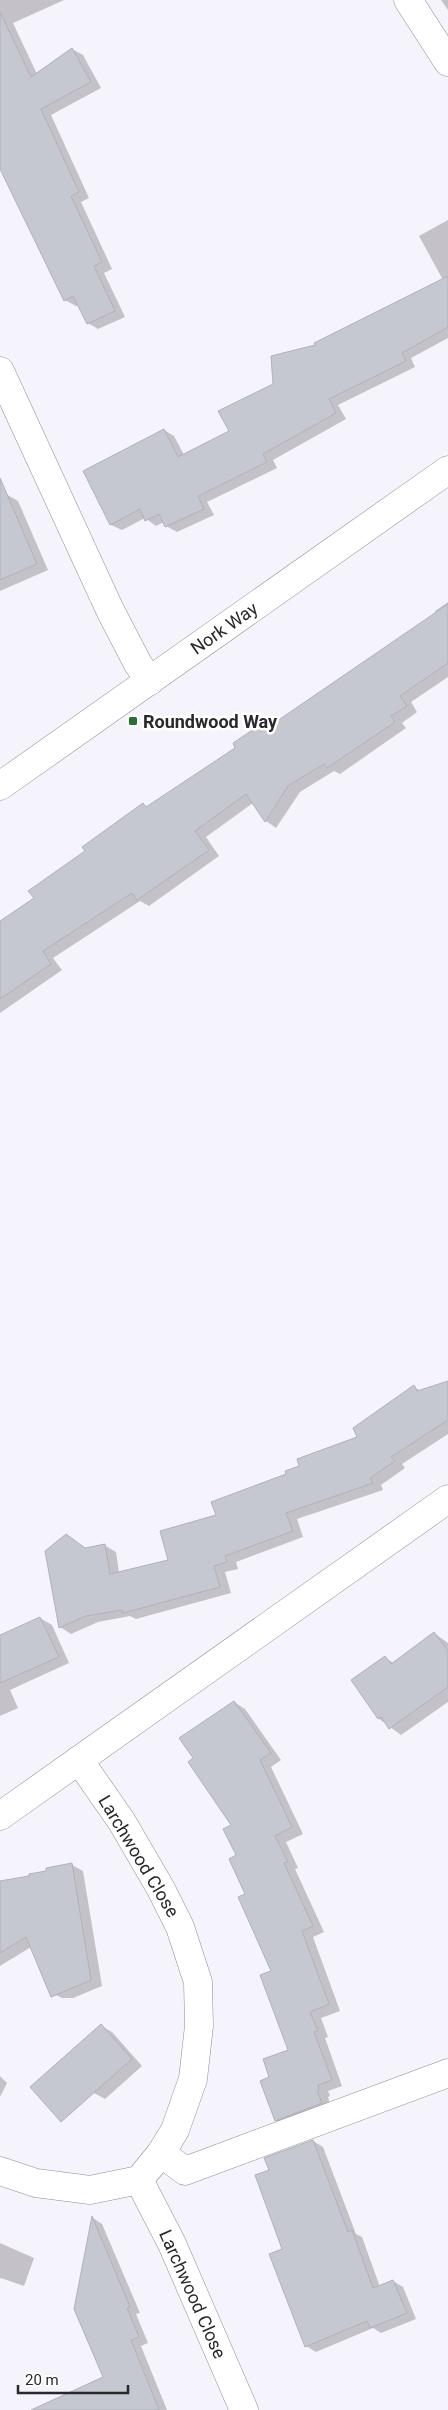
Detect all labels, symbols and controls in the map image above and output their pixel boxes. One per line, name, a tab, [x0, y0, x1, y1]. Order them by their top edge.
street label: Nork Way	[187, 597, 262, 659]
place label: Roundwood Way	[143, 711, 278, 732]
marker: Roundwood Way	[127, 715, 139, 727]
street label: Larchwood Close	[94, 1791, 184, 1921]
street label: Larchwood Close	[155, 2226, 231, 2362]
scale bar	[18, 2362, 128, 2394]
text: 20 m	[25, 2371, 59, 2389]

